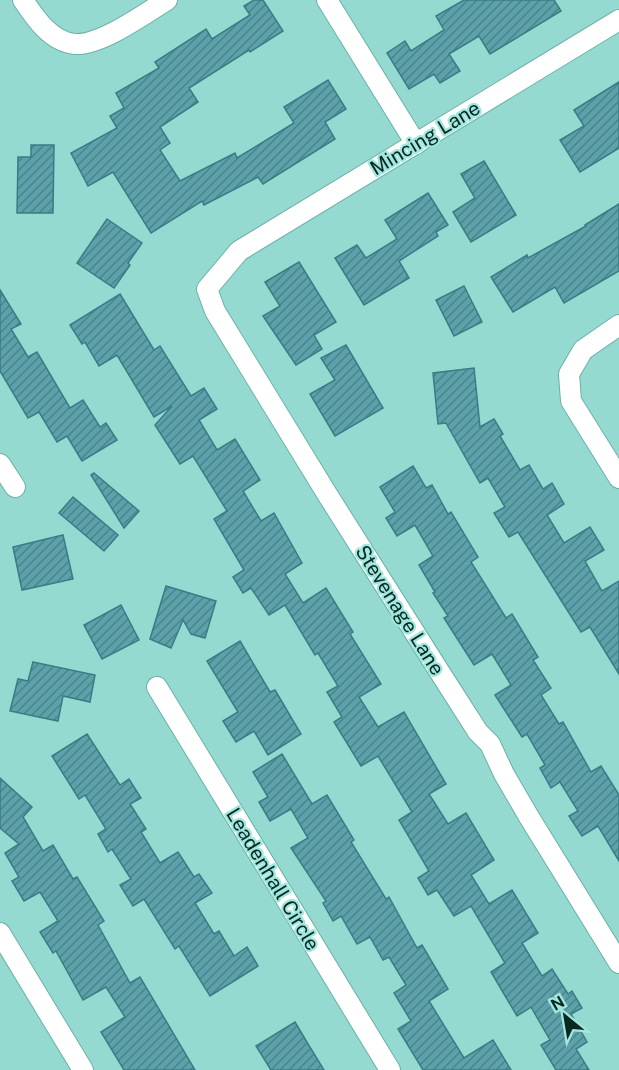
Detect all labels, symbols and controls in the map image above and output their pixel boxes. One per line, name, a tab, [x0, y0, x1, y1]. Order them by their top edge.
street label: Mincing Lane	[366, 96, 484, 180]
street label: Stevenage Lane	[350, 541, 450, 679]
street label: Leadenhall Circle	[221, 804, 325, 954]
north arrow	[535, 986, 595, 1046]
text: N	[548, 992, 568, 1015]

